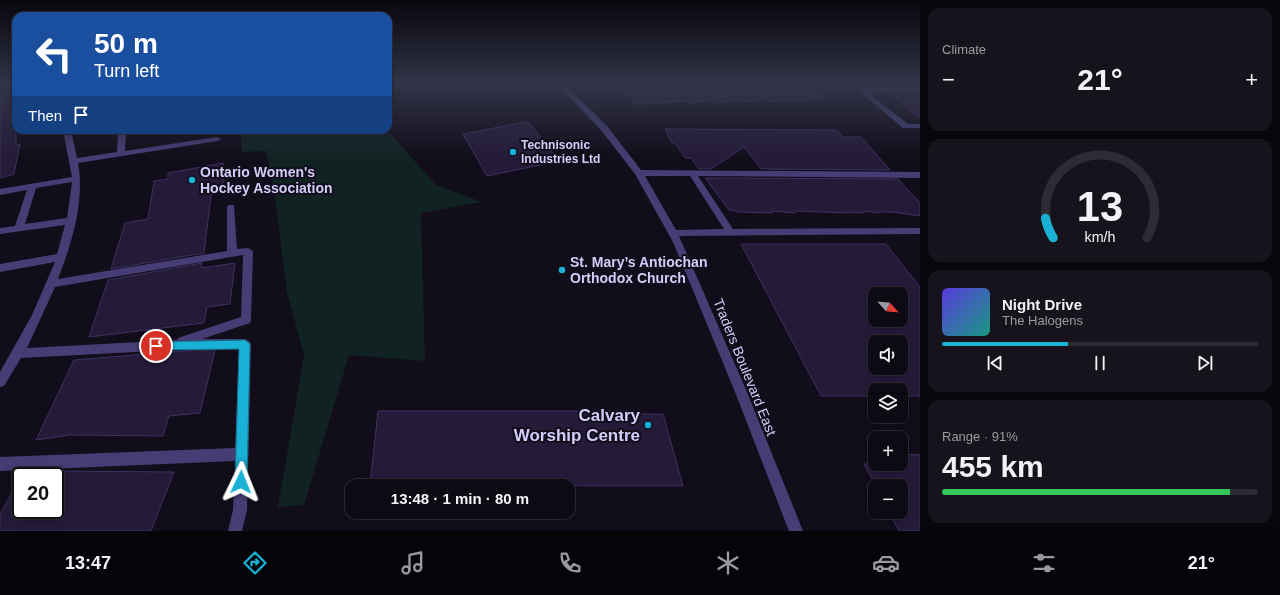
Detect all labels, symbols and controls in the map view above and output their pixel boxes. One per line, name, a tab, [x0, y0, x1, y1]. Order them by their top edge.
icon: left	[28, 28, 80, 80]
text: 50 m	[94, 28, 158, 59]
text: Climate	[942, 42, 986, 57]
text: Turn left	[94, 61, 159, 81]
text: 21°	[1077, 63, 1123, 96]
text: −	[942, 67, 955, 92]
text: +	[1245, 67, 1258, 92]
icon: arrive	[70, 104, 92, 126]
text: Then	[28, 107, 62, 124]
place label: Technisonic Industries Ltd	[521, 138, 600, 166]
marker: Technisonic Industries Ltd	[508, 147, 518, 157]
place label: Ontario Women's Hockey Association	[200, 164, 333, 196]
marker: Ontario Women's Hockey Association	[187, 175, 197, 185]
text: 13	[1077, 183, 1123, 230]
text: km/h	[1085, 229, 1116, 245]
place label: St. Mary’s Antiochan Orthodox Church	[570, 254, 707, 286]
marker: St. Mary’s Antiochan Orthodox Church	[557, 265, 567, 275]
north arrow	[868, 287, 908, 327]
map controls	[868, 287, 908, 519]
street label: Traders Boulevard East	[710, 296, 780, 438]
text: Night Drive	[1002, 296, 1082, 313]
text: The Halogens	[1002, 313, 1083, 328]
pin	[139, 329, 173, 363]
icon: arrive	[145, 335, 167, 357]
button: sound	[868, 335, 908, 375]
icon: previous	[984, 352, 1006, 374]
icon: pause	[1089, 352, 1111, 374]
icon: next	[1194, 352, 1216, 374]
button: layers	[868, 383, 908, 423]
place label: Calvary Worship Centre	[514, 406, 641, 445]
marker: Calvary Worship Centre	[643, 420, 653, 430]
text: Range · 91%	[942, 429, 1018, 444]
button: +	[868, 431, 908, 471]
text: 455 km	[942, 450, 1044, 483]
position arrow	[220, 461, 262, 503]
speed limit sign: 20	[12, 467, 64, 519]
button: −	[868, 479, 908, 519]
text: 13:48 · 1 min · 80 m	[391, 490, 529, 507]
icon: directions	[241, 549, 269, 577]
icon: music	[399, 549, 427, 577]
icon: phone	[556, 549, 584, 577]
icon: climate	[714, 549, 742, 577]
icon: car	[872, 549, 900, 577]
icon: filters	[1030, 549, 1058, 577]
text: 13:47	[65, 553, 111, 573]
text: 21°	[1188, 553, 1215, 573]

